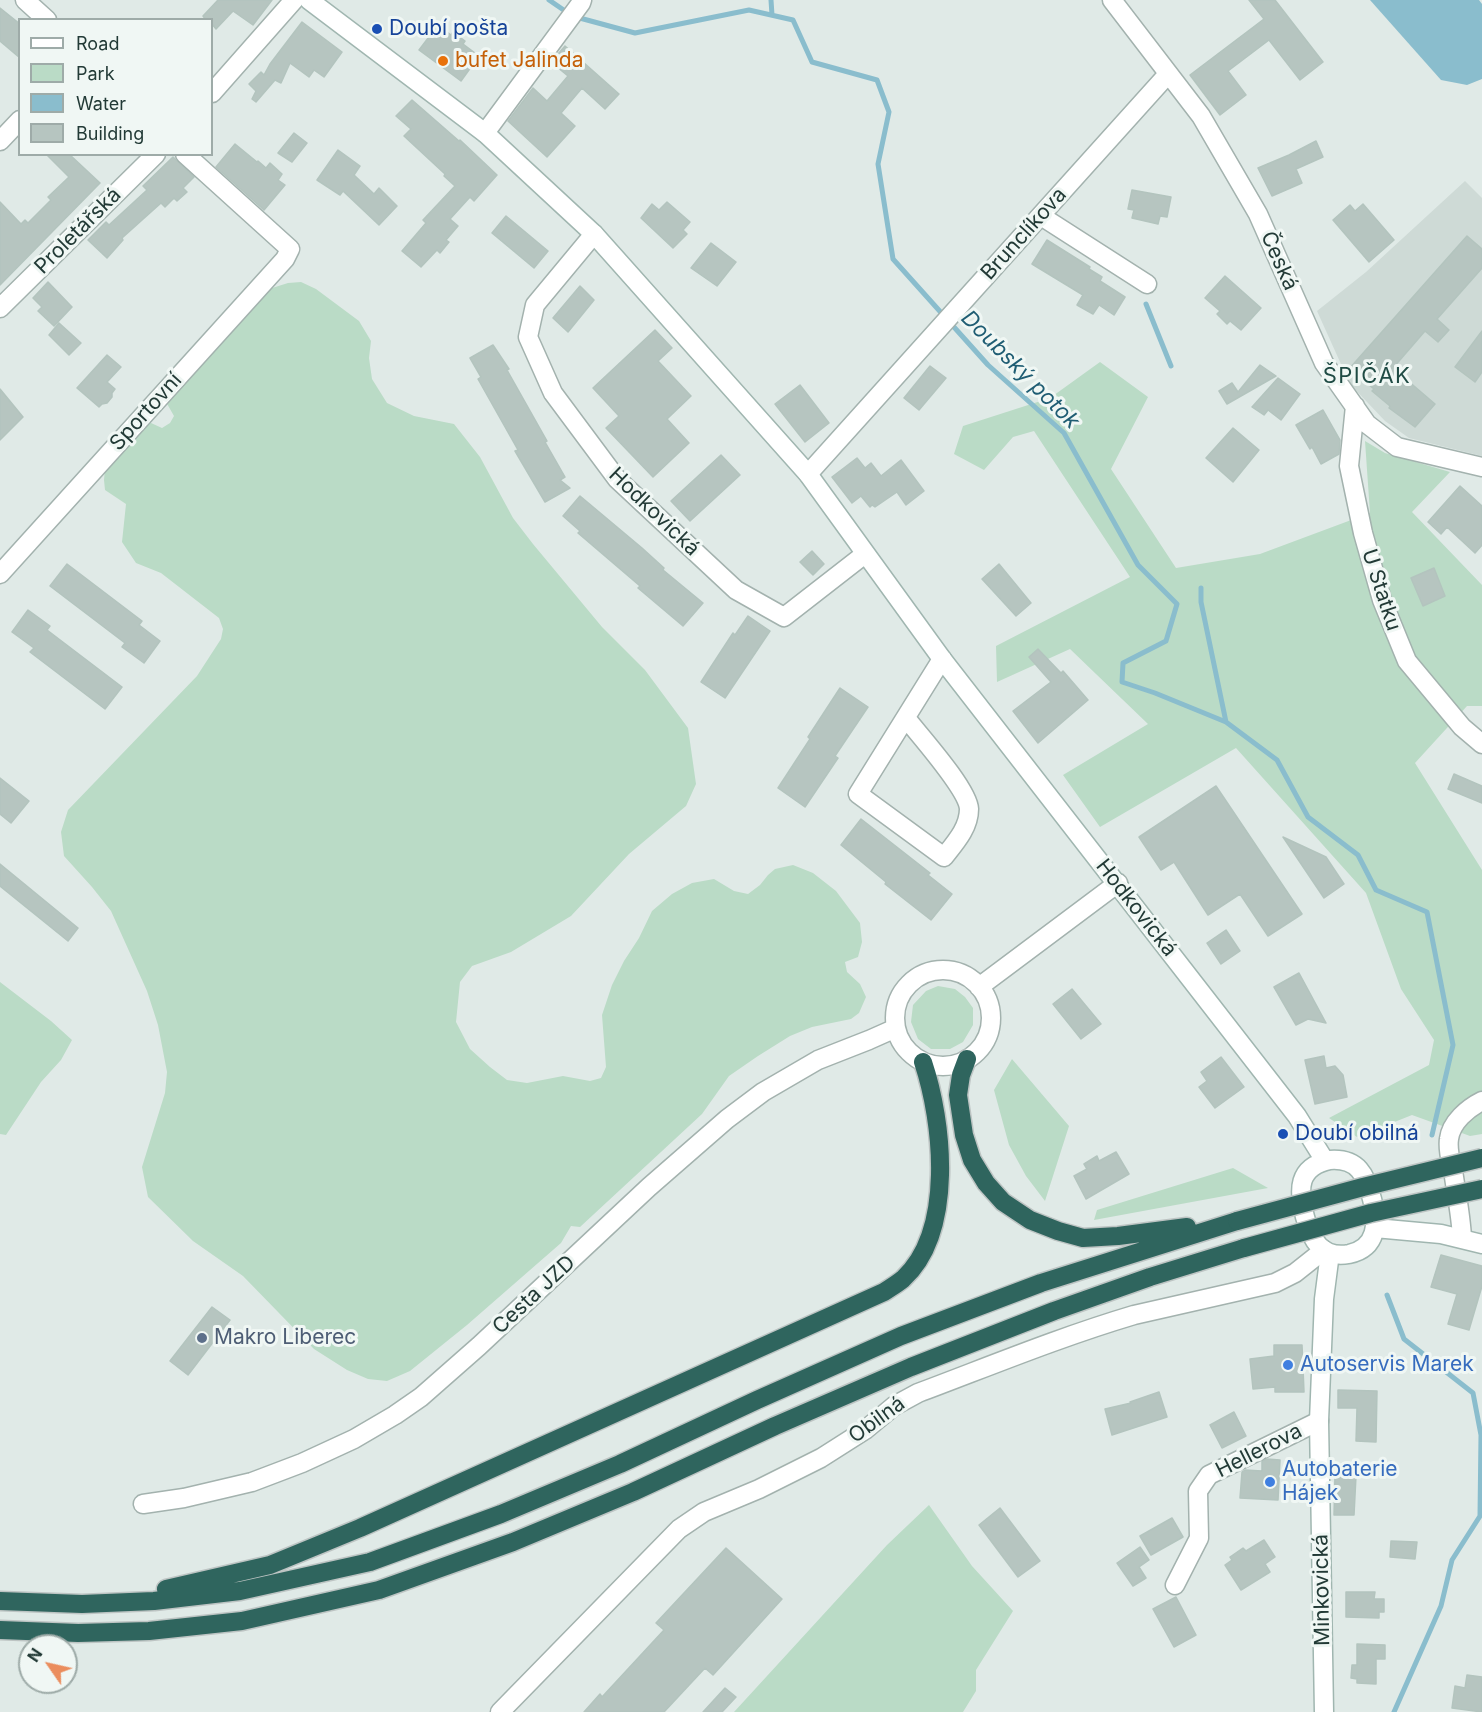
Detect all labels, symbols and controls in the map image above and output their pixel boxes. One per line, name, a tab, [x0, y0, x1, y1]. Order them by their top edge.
place label: Doubí pošta	[389, 16, 508, 42]
legend	[18, 18, 213, 156]
marker: Doubí pošta	[370, 22, 384, 36]
text: Road	[76, 33, 119, 54]
place label: bufet Jalinda	[455, 48, 583, 74]
marker: bufet Jalinda	[436, 54, 450, 68]
text: Park	[76, 63, 115, 84]
text: Water	[76, 93, 126, 114]
text: Building	[76, 123, 144, 144]
street label: Proletářská	[30, 183, 126, 279]
street label: Brunclíkova	[976, 183, 1072, 285]
street label: Česká	[1255, 228, 1303, 294]
water label: Doubský potok	[955, 305, 1085, 435]
district label: ŠPIČÁK	[1323, 363, 1411, 389]
street label: Sportovní	[105, 368, 187, 456]
street label: Hodkovická	[603, 462, 705, 562]
street label: U Statku	[1356, 546, 1406, 634]
street label: Hodkovická	[1090, 854, 1182, 962]
place label: Doubí obilná	[1295, 1121, 1419, 1147]
marker: Doubí obilná	[1276, 1127, 1290, 1141]
street label: Cesta JZD	[487, 1250, 581, 1340]
place label: Makro Liberec	[214, 1325, 356, 1351]
marker: Makro Liberec	[195, 1331, 209, 1345]
place label: Autoservis Marek	[1300, 1352, 1474, 1378]
marker: Autoservis Marek	[1281, 1358, 1295, 1372]
street label: Obilná	[844, 1391, 910, 1449]
street label: Hellerova	[1212, 1419, 1306, 1483]
place label: Autobaterie Hájek	[1282, 1457, 1397, 1507]
marker: Autobaterie Hájek	[1263, 1475, 1277, 1489]
street label: Minkovická	[1308, 1534, 1336, 1646]
north arrow	[18, 1634, 78, 1694]
text: N	[23, 1644, 46, 1666]

